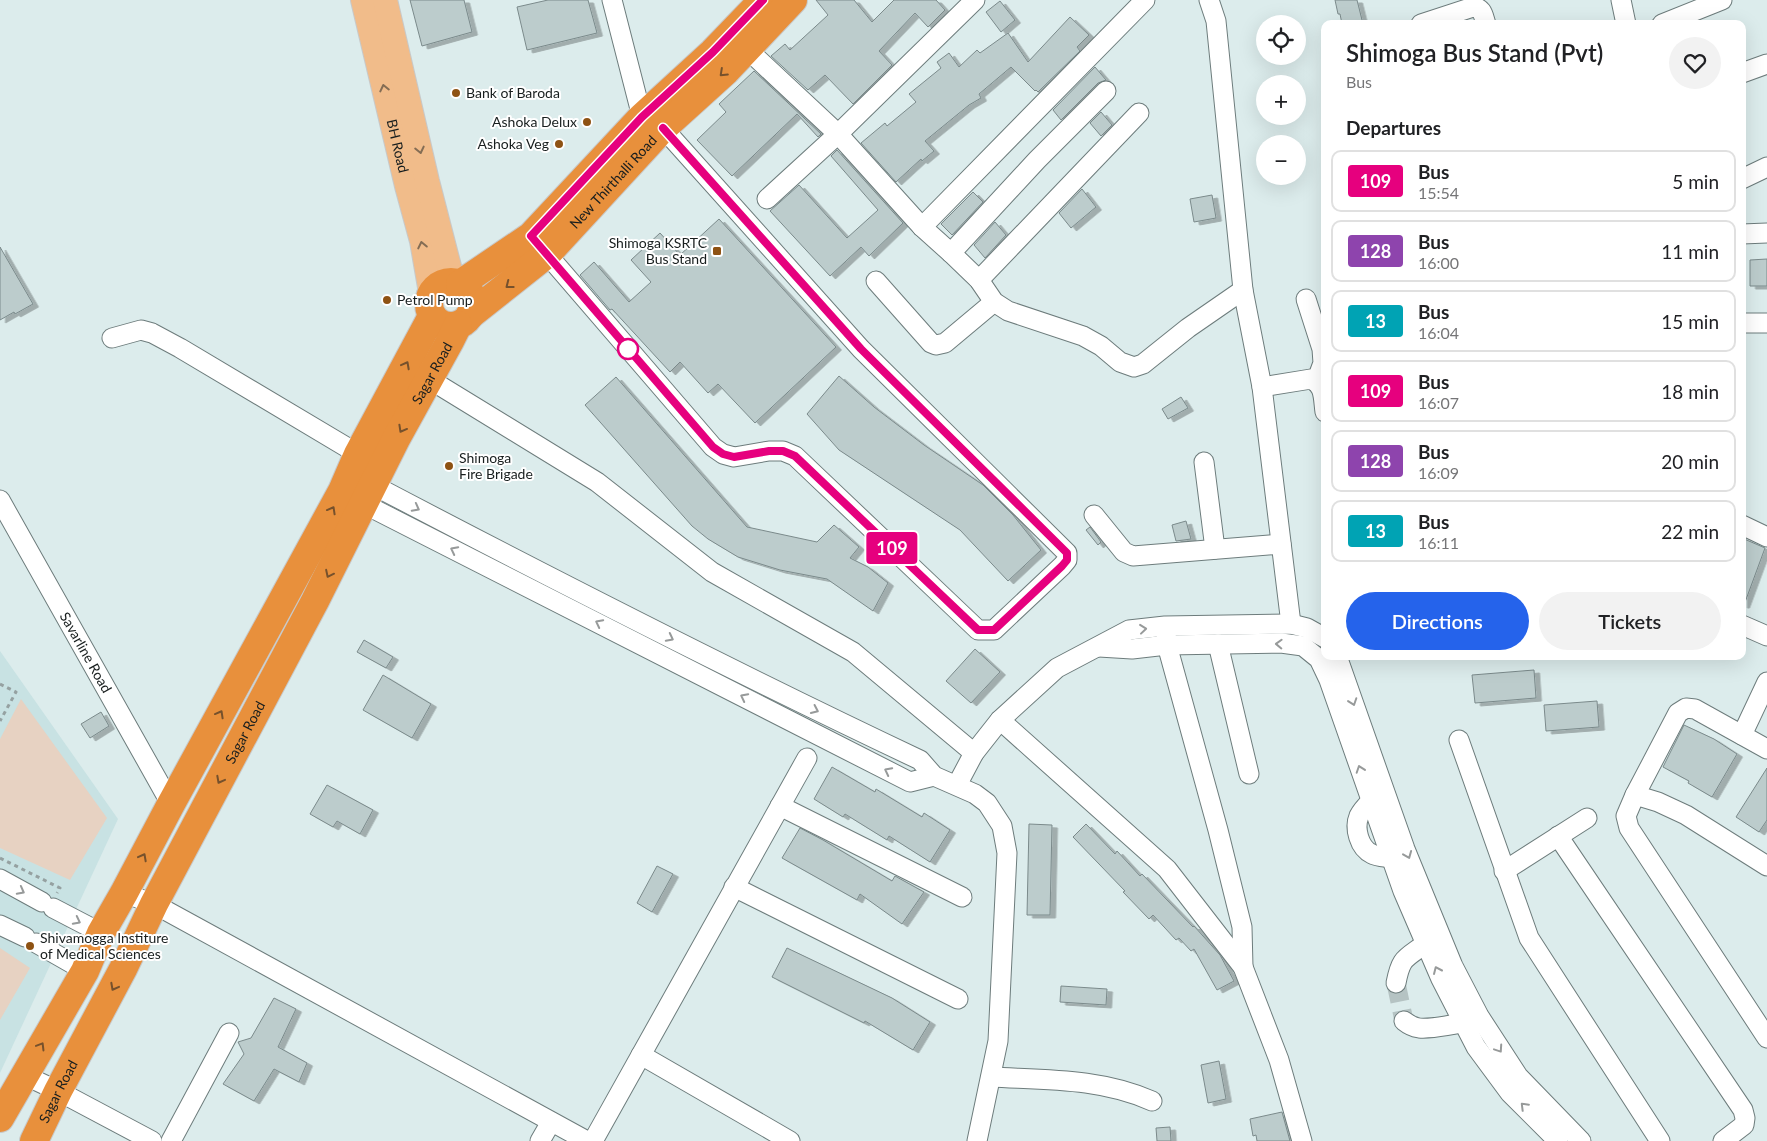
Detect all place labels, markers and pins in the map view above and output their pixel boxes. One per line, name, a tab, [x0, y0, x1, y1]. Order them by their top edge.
place label: Bank of Baroda	[466, 84, 560, 101]
marker: Bank of Baroda	[450, 87, 462, 99]
place label: Ashoka Delux	[492, 113, 577, 130]
marker: Ashoka Delux	[581, 116, 593, 128]
place label: Ashoka Veg	[477, 135, 549, 152]
marker: Ashoka Veg	[553, 138, 565, 150]
place label: Shimoga KSRTC Bus Stand	[609, 234, 708, 267]
marker: Shimoga KSRTC Bus Stand	[711, 245, 723, 257]
place label: Petrol Pump	[397, 291, 473, 308]
marker: Petrol Pump	[381, 294, 393, 306]
unlabelled marker	[617, 338, 639, 360]
place label: Shimoga Fire Brigade	[459, 449, 533, 482]
marker: Shimoga Fire Brigade	[443, 460, 455, 472]
place label: Shivamogga Institure of Medical Sciences	[40, 929, 169, 962]
marker: Shivamogga Institure of Medical Sciences	[24, 940, 36, 952]

